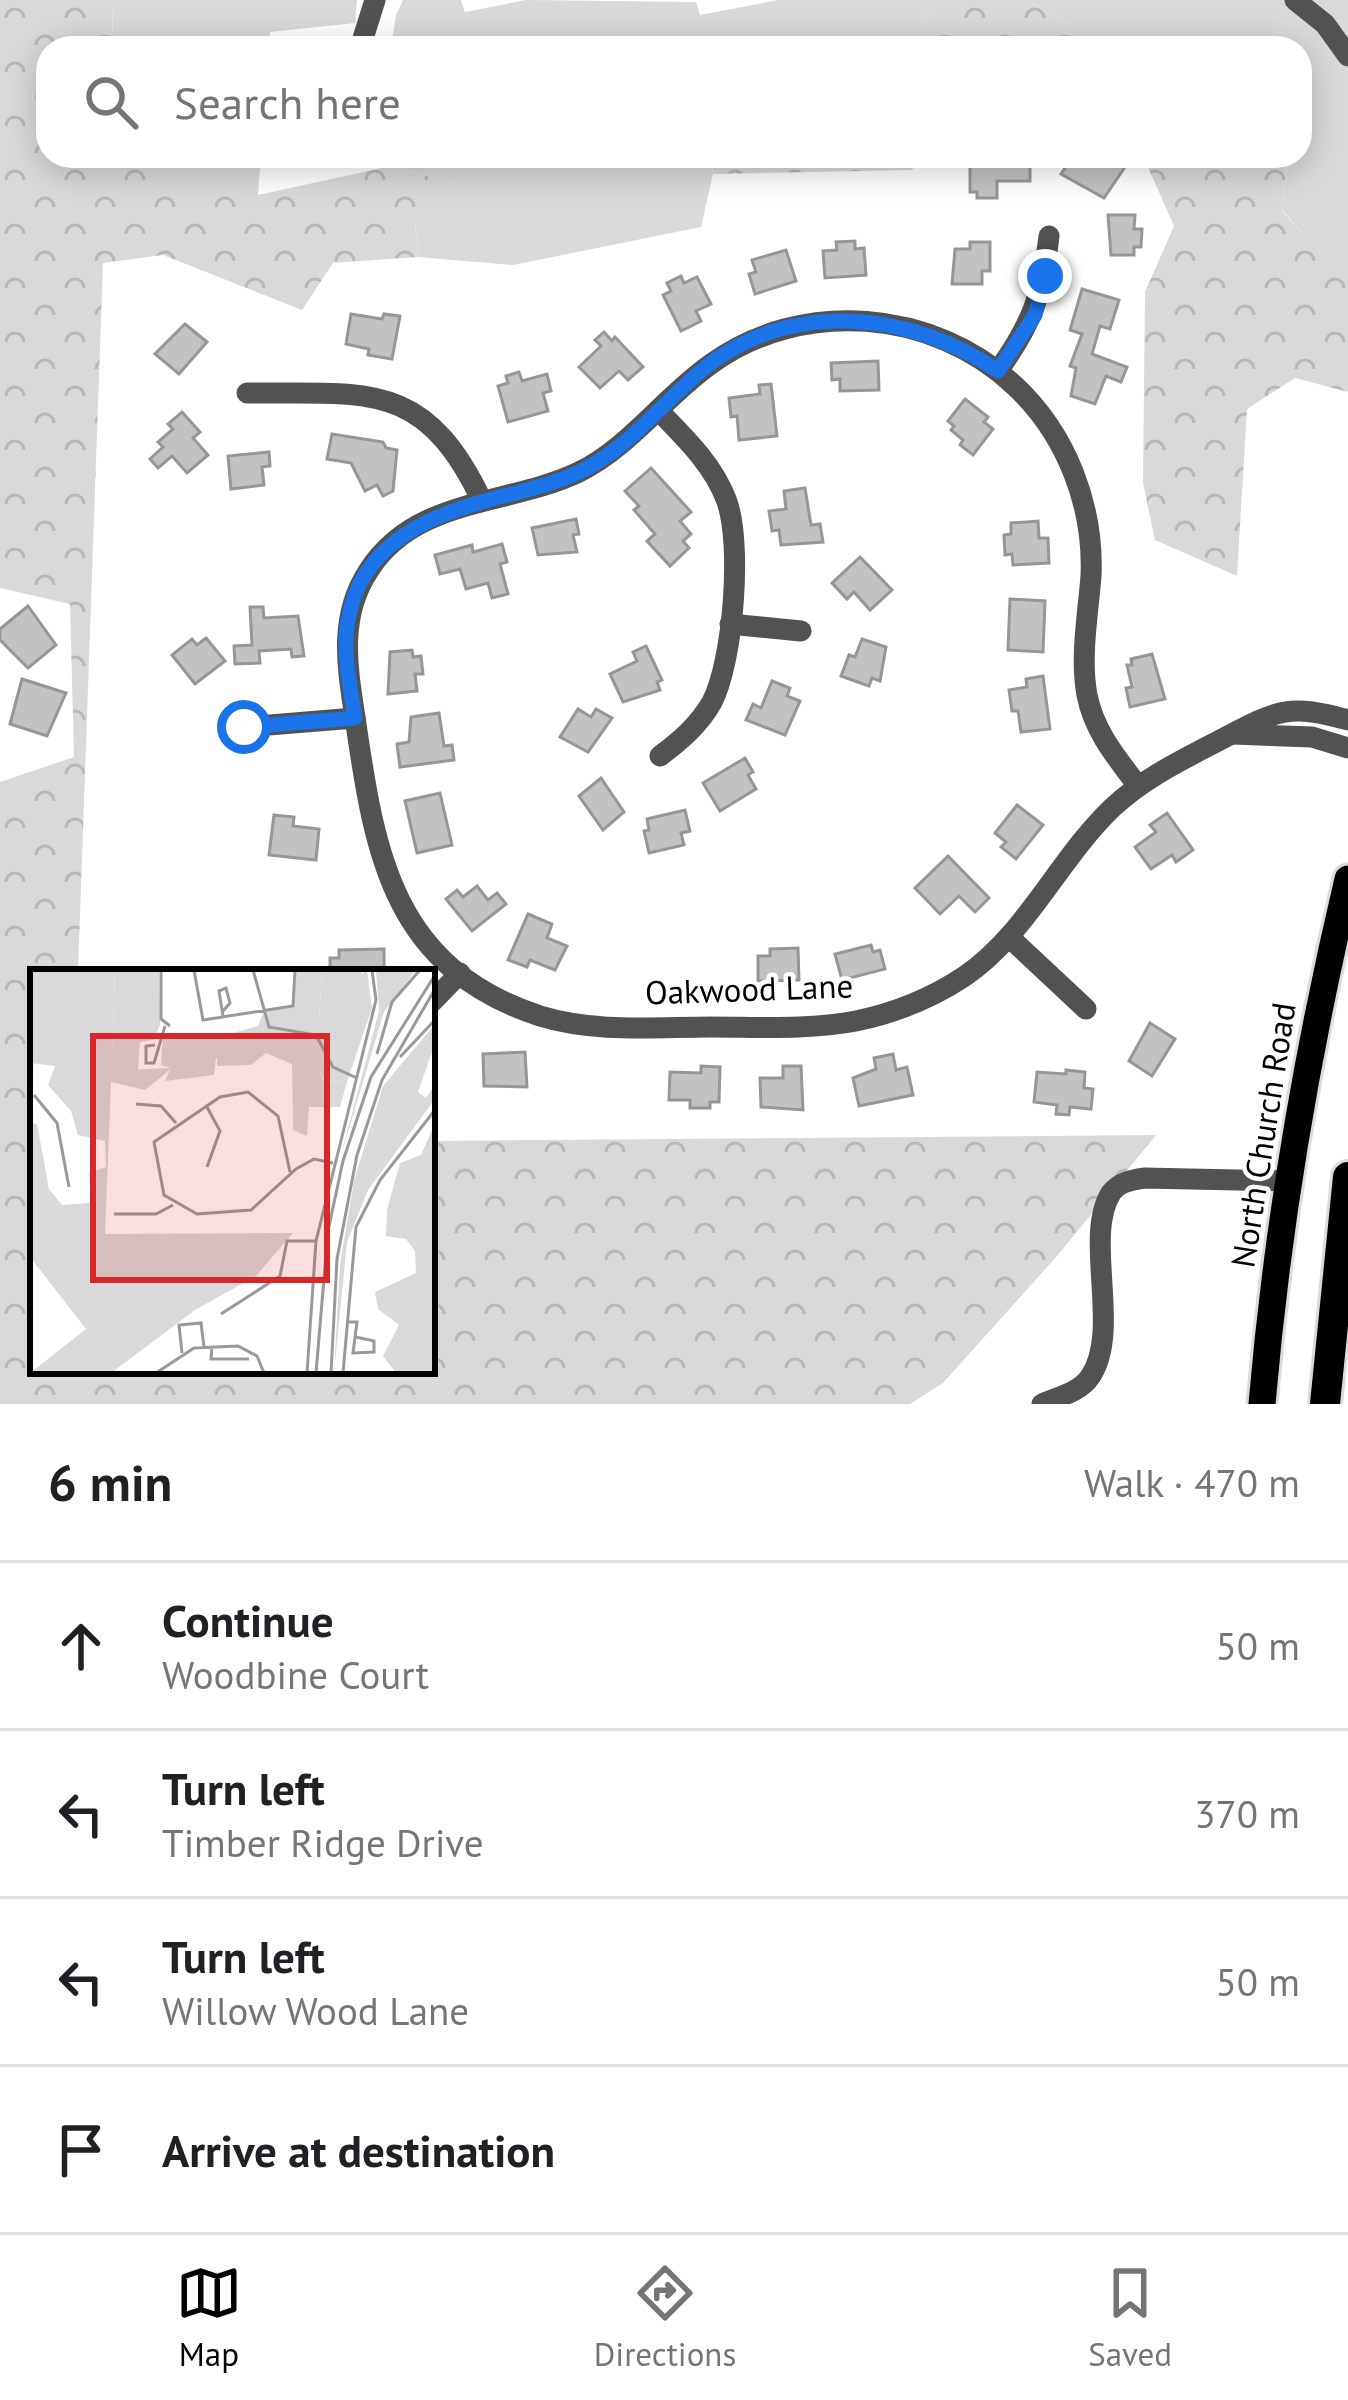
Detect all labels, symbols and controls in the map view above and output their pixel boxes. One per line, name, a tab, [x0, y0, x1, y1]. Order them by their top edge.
search box	[36, 36, 1312, 168]
icon: search	[78, 69, 144, 135]
text: Search here	[174, 73, 401, 131]
route end	[1018, 249, 1072, 303]
route start	[217, 700, 271, 754]
street label: Oakwood Lane	[644, 963, 854, 1014]
inset map	[30, 969, 435, 1374]
street label: North Church Road	[1220, 999, 1305, 1270]
text: 6 min	[48, 1449, 172, 1515]
text: Walk · 470 m	[1084, 1457, 1300, 1508]
text: Continue	[162, 1591, 334, 1649]
icon: ahead	[48, 1613, 114, 1679]
text: 50 m	[1215, 1620, 1300, 1671]
text: Woodbine Court	[162, 1649, 429, 1700]
text: Turn left	[162, 1759, 325, 1817]
icon: left	[48, 1781, 114, 1847]
text: 370 m	[1194, 1788, 1300, 1839]
text: Timber Ridge Drive	[162, 1817, 484, 1868]
text: Turn left	[162, 1927, 325, 1985]
icon: left	[48, 1949, 114, 2015]
text: 50 m	[1215, 1956, 1300, 2007]
text: Willow Wood Lane	[162, 1985, 469, 2036]
icon: arrive	[48, 2117, 114, 2183]
text: Arrive at destination	[162, 2121, 555, 2179]
tab: Map	[176, 2260, 242, 2375]
tab: Directions	[594, 2260, 736, 2375]
tab: Saved	[1088, 2260, 1172, 2375]

